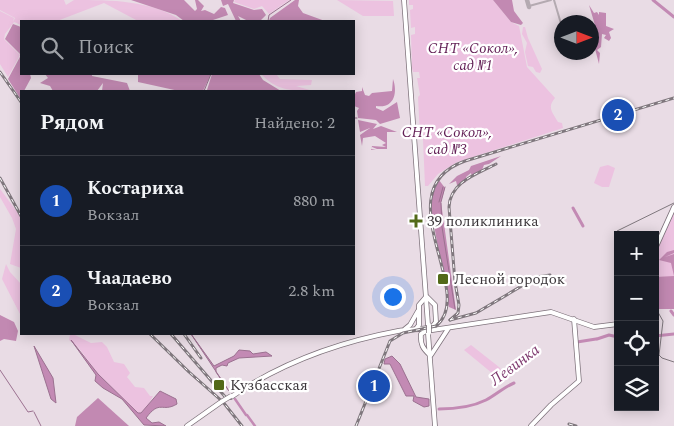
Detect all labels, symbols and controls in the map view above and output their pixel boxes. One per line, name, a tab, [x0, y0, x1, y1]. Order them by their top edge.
north arrow	[554, 15, 599, 60]
search box	[20, 20, 355, 75]
text: Поиск	[78, 33, 134, 62]
icon: search	[38, 34, 66, 62]
park label: СНТ «Сокол», сад №1	[428, 37, 518, 77]
pin: 2	[602, 96, 634, 134]
text: Рядом	[40, 107, 104, 139]
text: Найдено: 2	[254, 111, 335, 135]
park label: СНТ «Сокол», сад №3	[402, 121, 492, 161]
text: Костариха	[87, 174, 184, 203]
text: 1	[52, 189, 60, 213]
text: 880 m	[293, 189, 335, 213]
text: Вокзал	[87, 203, 139, 227]
place label: 39 поликлиника	[427, 210, 539, 233]
marker: 39 поликлиника	[409, 214, 423, 228]
map controls	[614, 231, 659, 411]
button: +	[614, 231, 659, 276]
text: Чаадаево	[87, 264, 172, 293]
place label: Лесной городок	[454, 268, 565, 291]
marker: Лесной городок	[436, 272, 450, 286]
button: −	[614, 276, 659, 321]
text: 2	[52, 279, 60, 303]
text: 2.8 km	[288, 279, 335, 303]
your location	[380, 284, 406, 310]
text: Вокзал	[87, 293, 139, 317]
button: locate	[614, 321, 659, 366]
water label: Левинка	[484, 338, 545, 392]
button: layers	[614, 366, 659, 411]
pin: 1	[358, 367, 390, 405]
place label: Кузбасская	[230, 374, 308, 397]
marker: Кузбасская	[212, 378, 226, 392]

